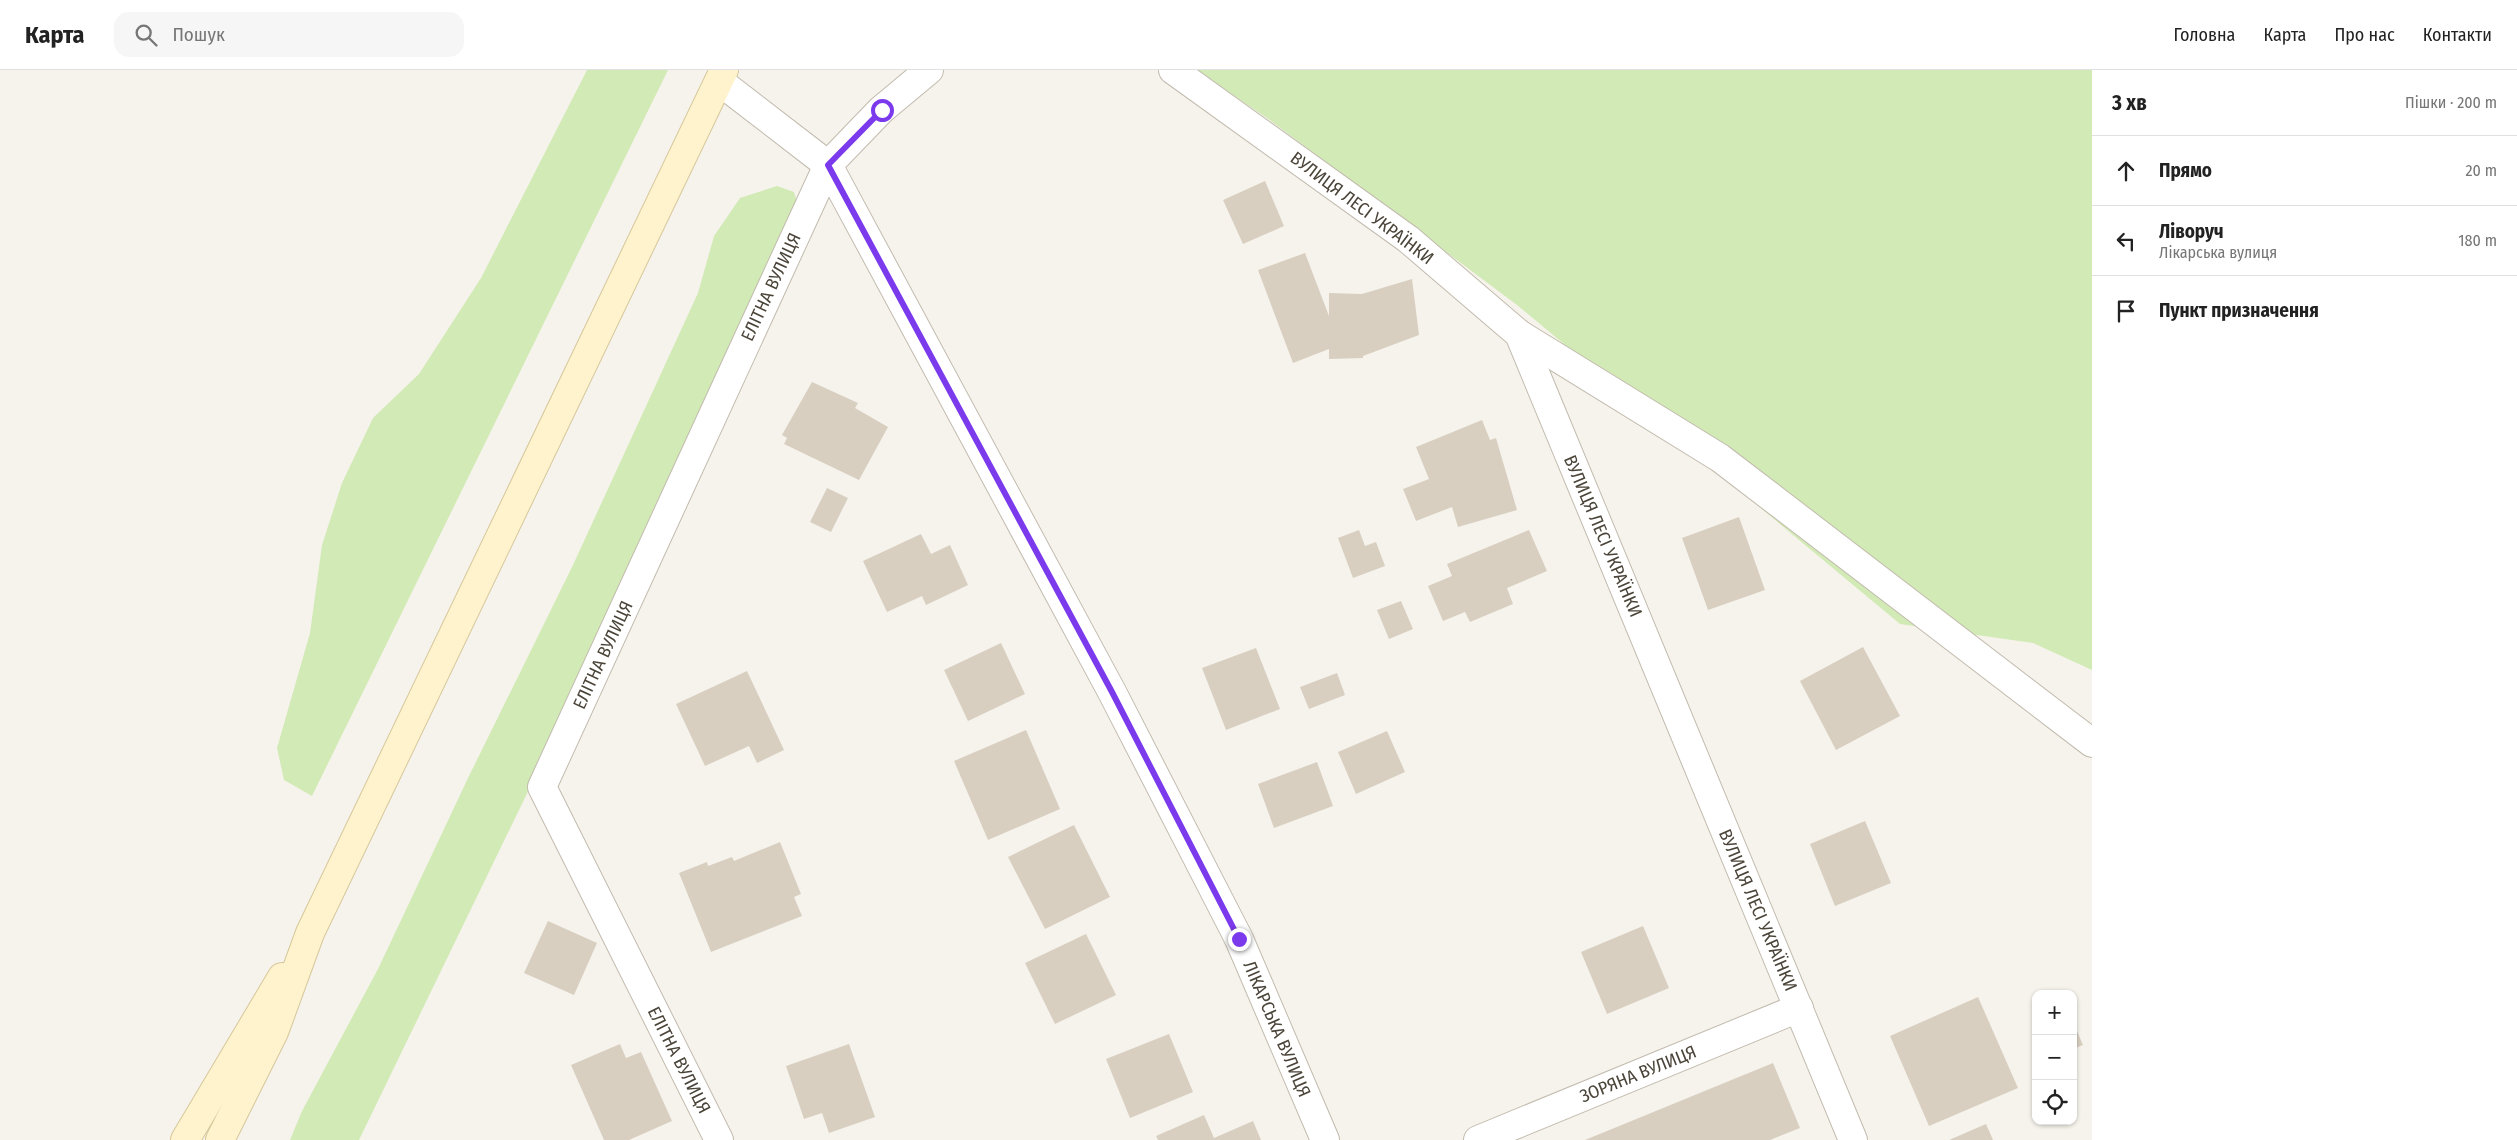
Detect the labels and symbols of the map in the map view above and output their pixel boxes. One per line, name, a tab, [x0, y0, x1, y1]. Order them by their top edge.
route start	[871, 99, 894, 122]
street label: ВУЛИЦЯ ЛЕСІ УКРАЇНКИ	[1286, 147, 1438, 269]
street label: ЕЛІТНА ВУЛИЦЯ	[736, 229, 806, 345]
street label: ВУЛИЦЯ ЛЕСІ УКРАЇНКИ	[1559, 452, 1647, 620]
street label: ЕЛІТНА ВУЛИЦЯ	[568, 597, 638, 713]
street label: ВУЛИЦЯ ЛЕСІ УКРАЇНКИ	[1714, 826, 1802, 994]
route end	[1228, 928, 1251, 951]
street label: ЛІКАРСЬКА ВУЛИЦЯ	[1238, 958, 1316, 1100]
street label: ЕЛІТНА ВУЛИЦЯ	[643, 1003, 715, 1117]
street label: ЗОРЯНА ВУЛИЦЯ	[1577, 1041, 1699, 1107]

